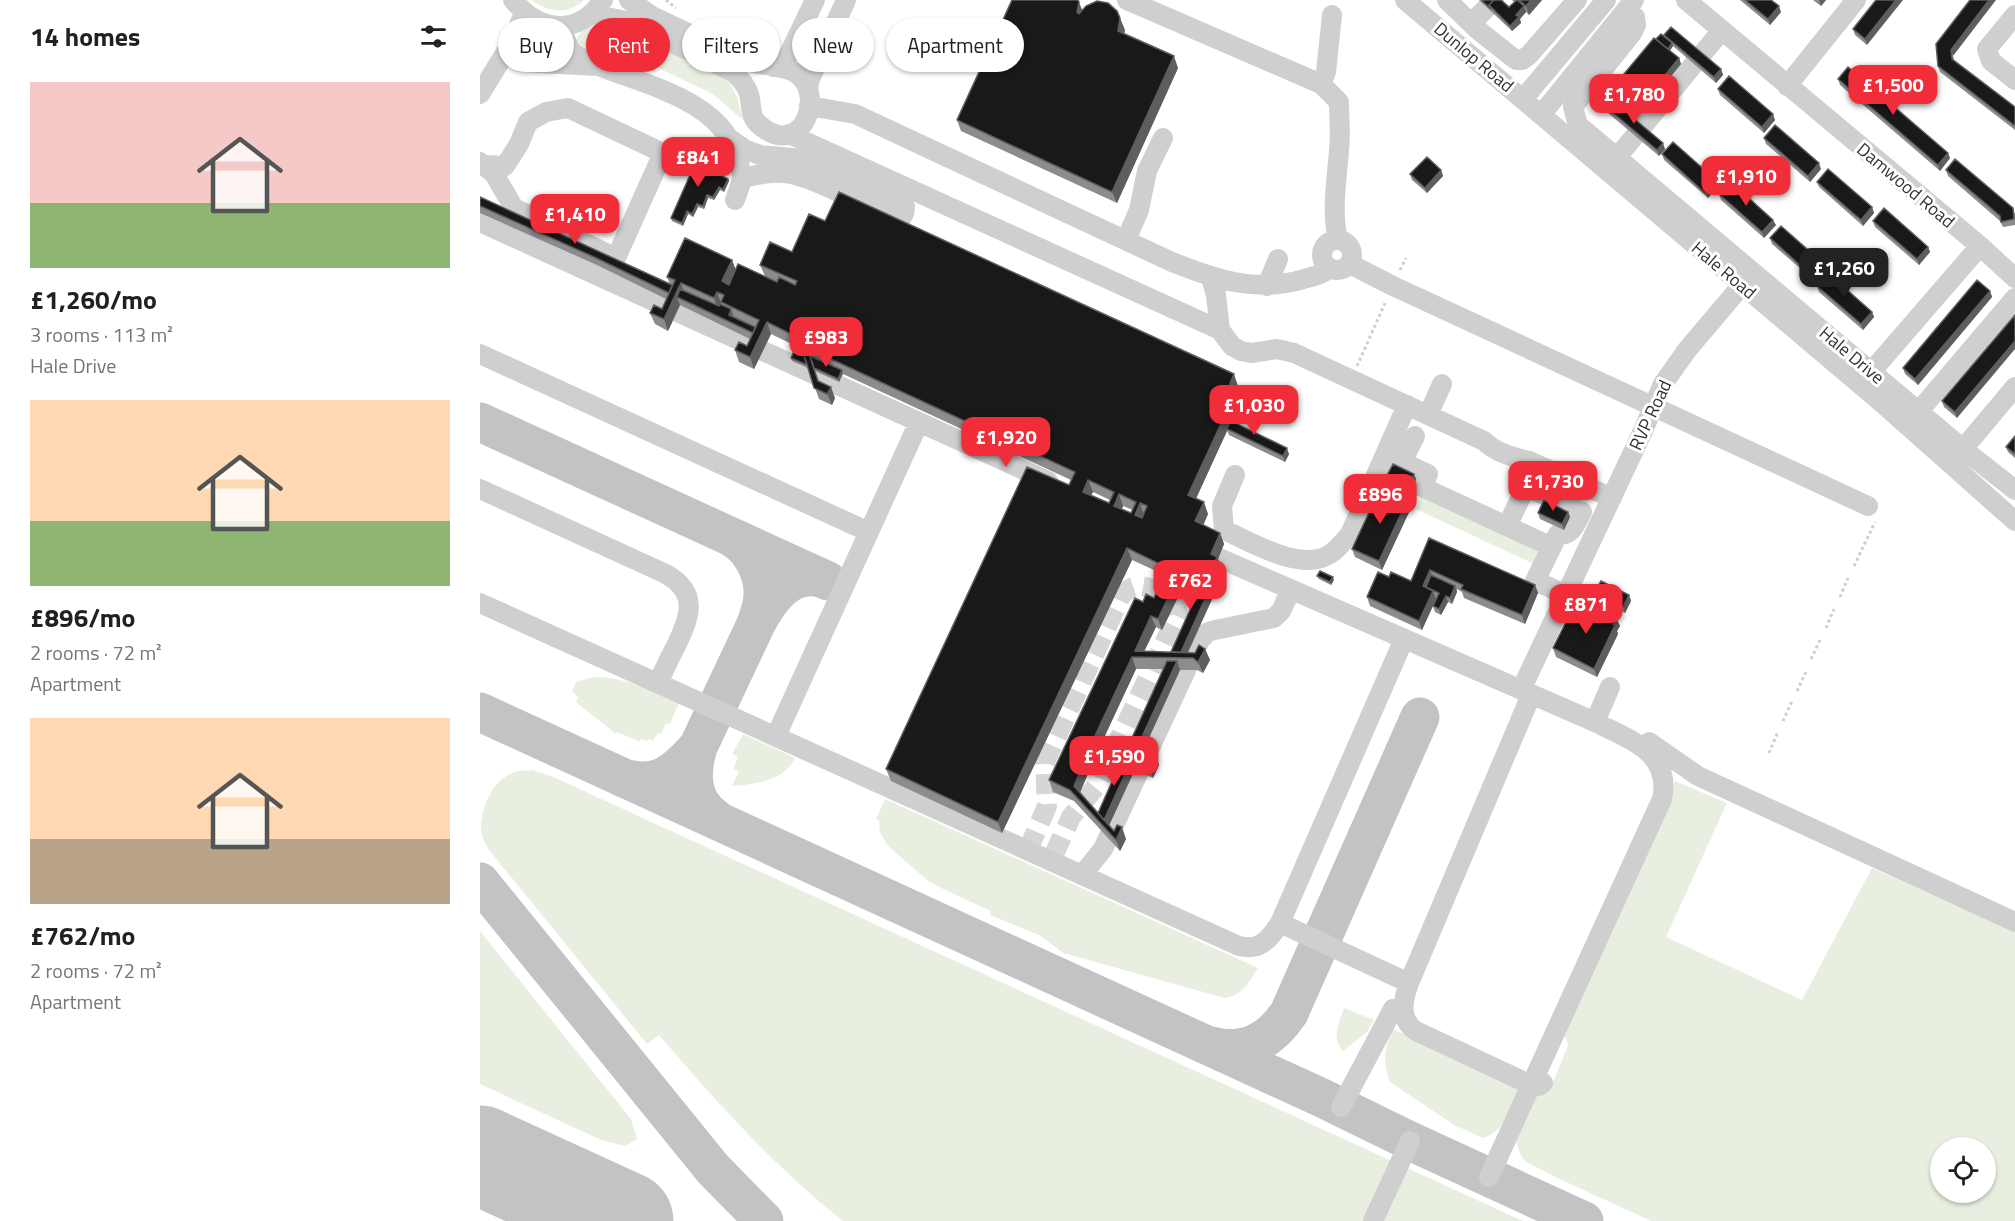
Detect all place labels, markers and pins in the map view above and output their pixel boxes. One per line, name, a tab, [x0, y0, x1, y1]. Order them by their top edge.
pin: £1,500	[1844, 65, 1942, 116]
pin: £1,780	[1585, 74, 1683, 125]
pin: £841	[662, 137, 734, 188]
pin: £1,910	[1697, 156, 1795, 207]
pin: £1,410	[526, 194, 624, 245]
pin: £1,260	[1795, 248, 1893, 299]
pin: £983	[790, 317, 862, 368]
pin: £1,030	[1205, 385, 1303, 436]
pin: £1,920	[957, 417, 1055, 468]
pin: £1,730	[1504, 461, 1602, 512]
pin: £896	[1344, 474, 1416, 525]
pin: £762	[1154, 560, 1226, 611]
pin: £871	[1550, 584, 1622, 635]
pin: £1,590	[1065, 736, 1163, 787]

